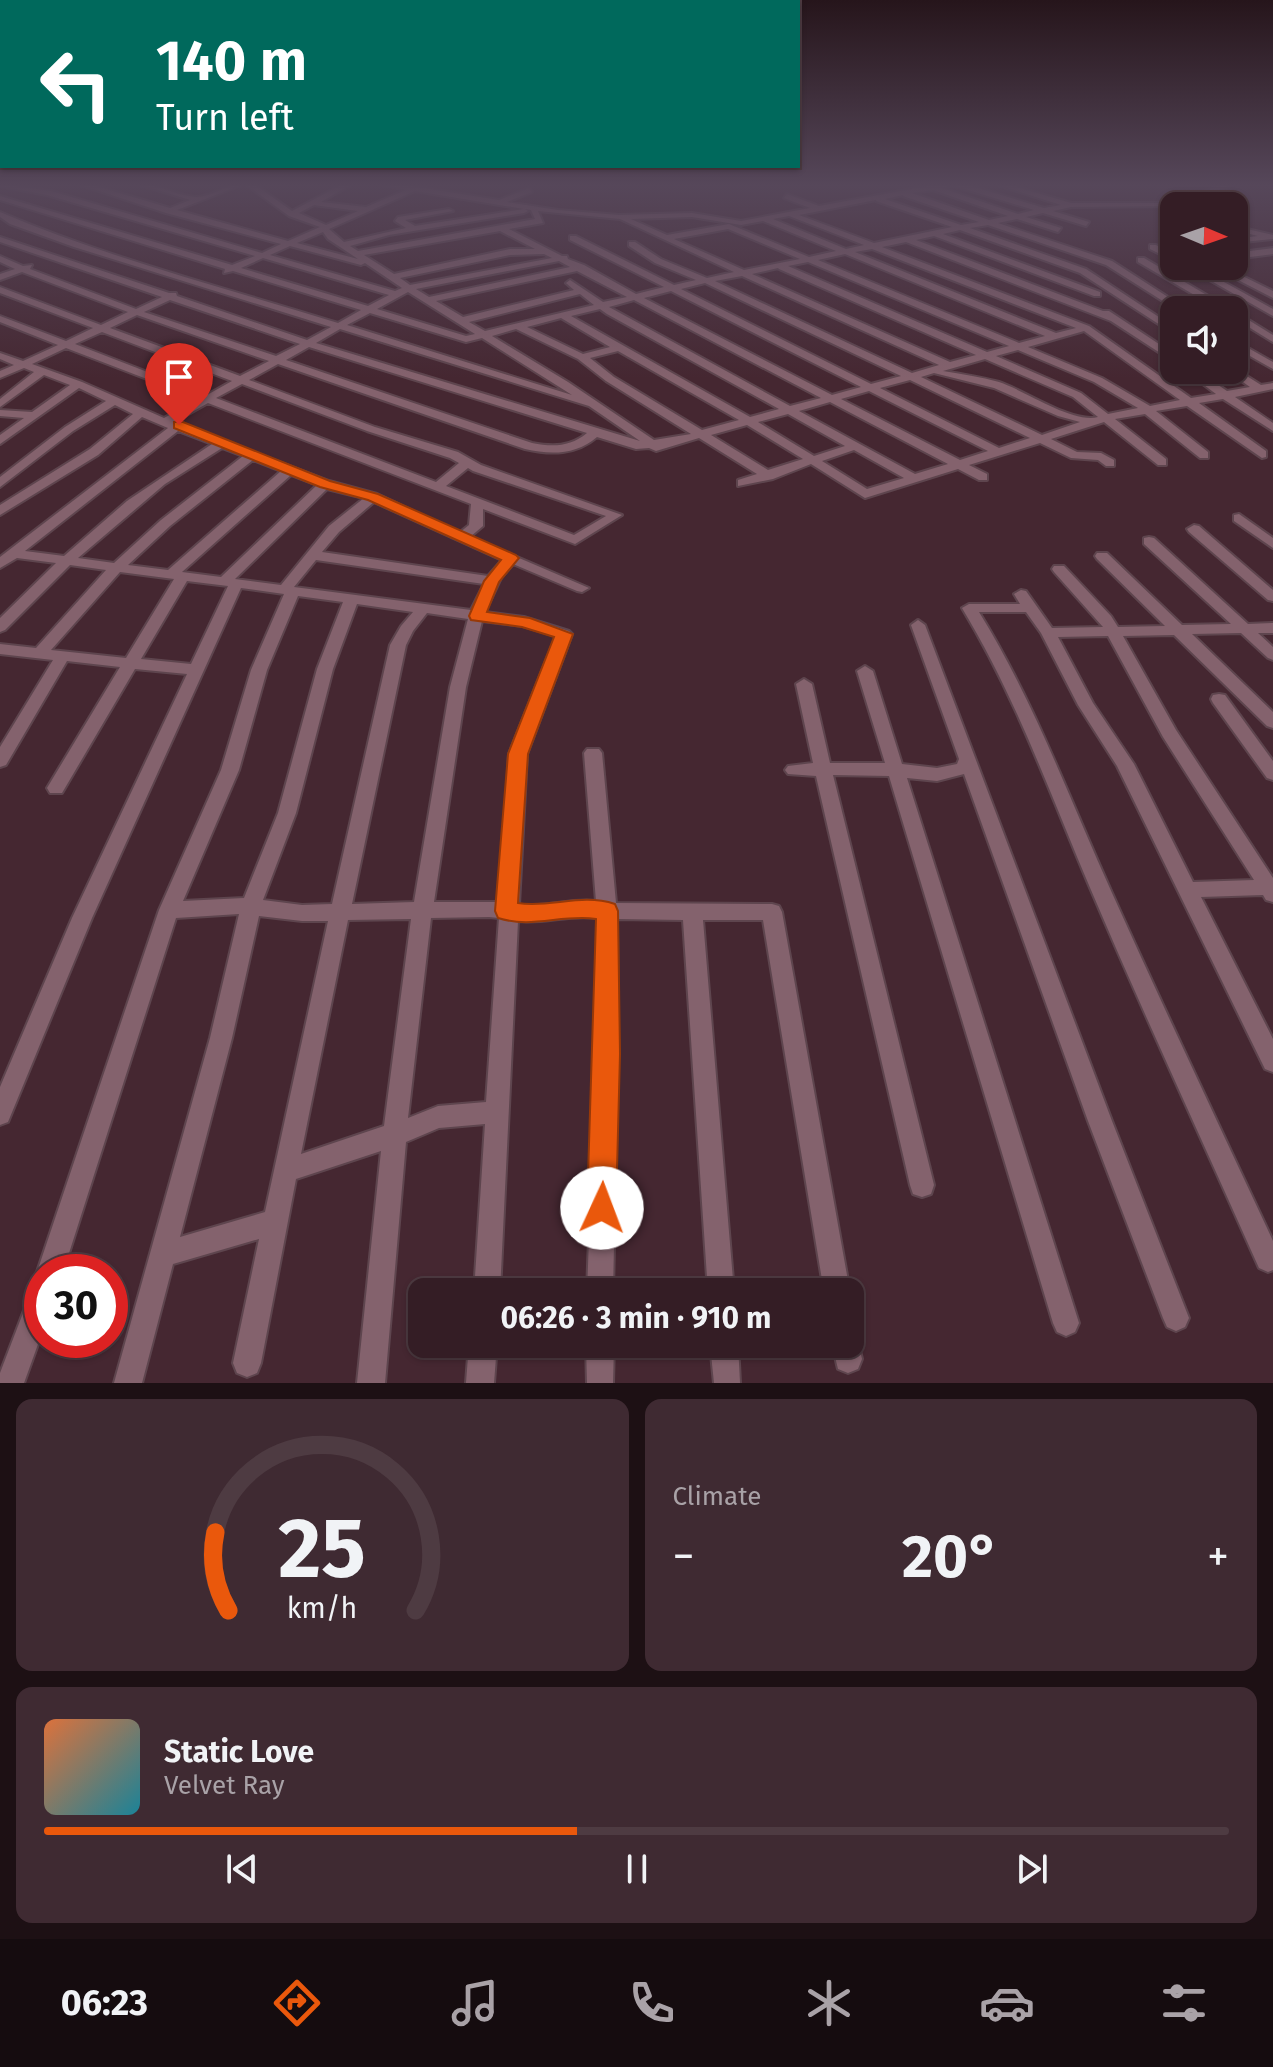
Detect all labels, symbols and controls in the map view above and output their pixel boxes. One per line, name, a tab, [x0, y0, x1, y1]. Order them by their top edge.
text: 140 m	[156, 28, 307, 95]
icon: left	[24, 32, 128, 136]
text: Turn left	[156, 96, 294, 140]
north arrow	[1160, 192, 1248, 280]
map controls	[1160, 192, 1248, 384]
button: sound	[1160, 296, 1248, 384]
pin	[145, 343, 213, 425]
icon: arrive	[157, 355, 201, 399]
position arrow	[560, 1166, 644, 1250]
speed limit sign: 30	[24, 1254, 128, 1358]
text: 06:26 · 3 min · 910 m	[501, 1300, 771, 1336]
text: Climate	[673, 1481, 761, 1512]
text: 25	[278, 1499, 366, 1599]
text: 20°	[902, 1521, 999, 1593]
text: −	[673, 1530, 695, 1583]
text: +	[1207, 1530, 1229, 1583]
text: km/h	[287, 1591, 358, 1626]
text: Static Love	[164, 1734, 314, 1770]
text: Velvet Ray	[164, 1770, 284, 1801]
icon: previous	[220, 1847, 264, 1891]
icon: pause	[615, 1847, 659, 1891]
icon: next	[1010, 1847, 1054, 1891]
icon: directions	[269, 1975, 325, 2031]
icon: music	[447, 1975, 503, 2031]
icon: phone	[624, 1975, 680, 2031]
icon: climate	[801, 1975, 857, 2031]
icon: car	[979, 1975, 1035, 2031]
icon: filters	[1156, 1975, 1212, 2031]
text: 06:23	[61, 1981, 148, 2025]

